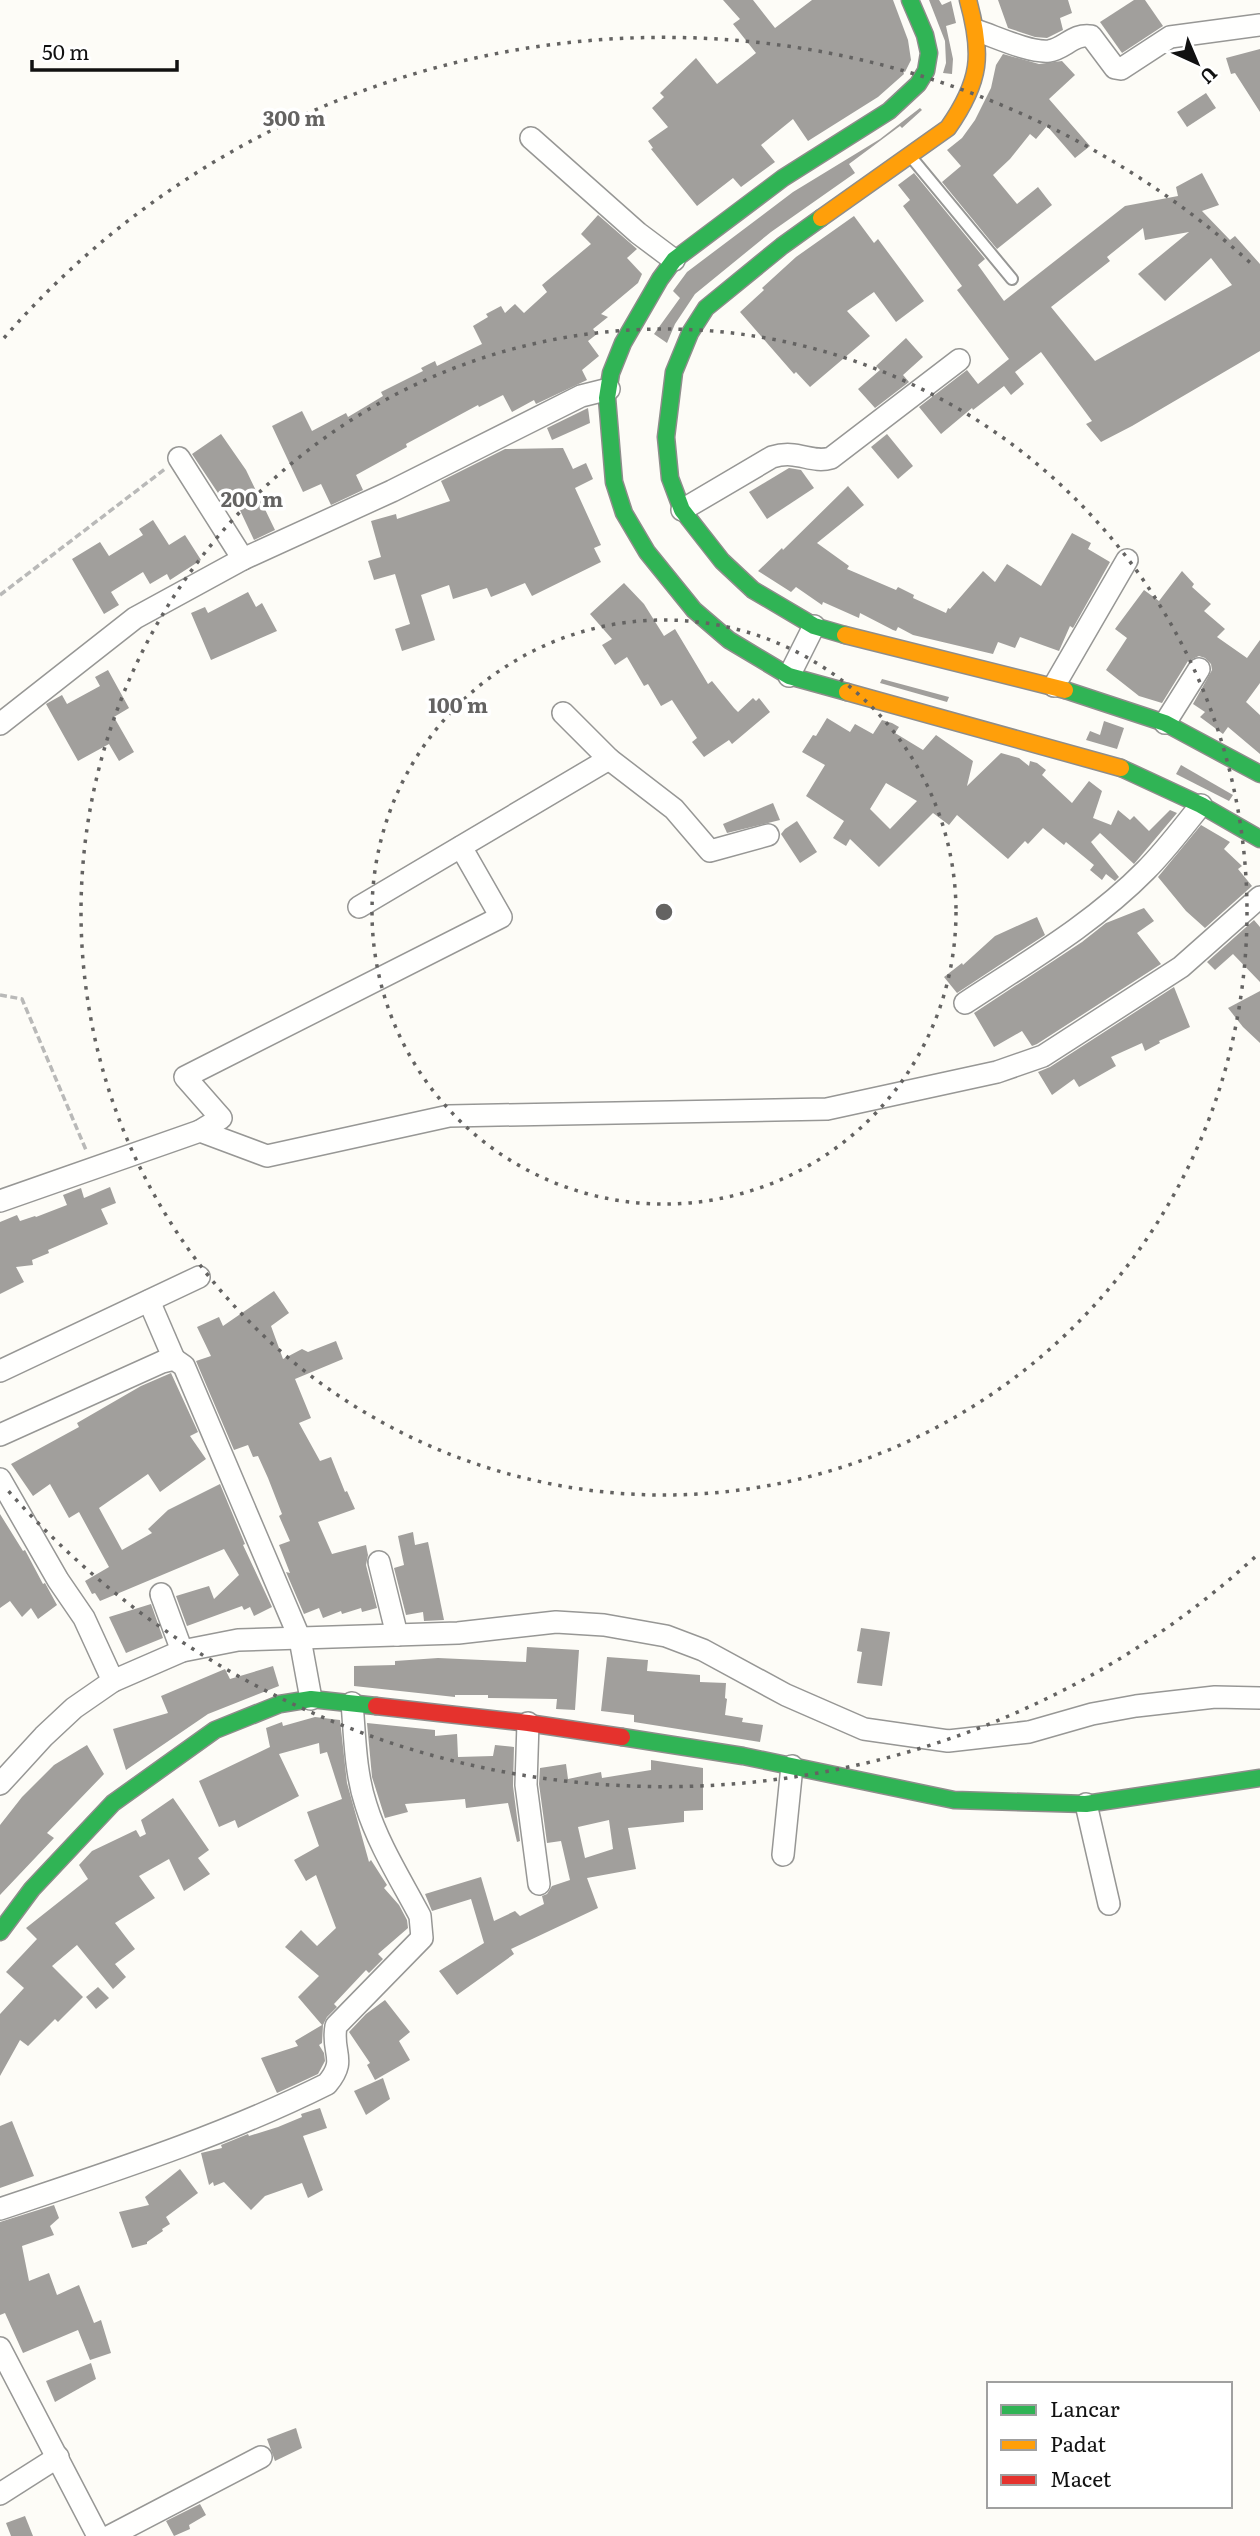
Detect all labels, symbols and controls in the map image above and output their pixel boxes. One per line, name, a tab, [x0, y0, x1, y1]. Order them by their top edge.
scale bar	[32, 28, 177, 72]
north arrow	[1162, 28, 1232, 98]
text: 50 m	[42, 35, 89, 66]
text: U	[1194, 61, 1225, 91]
text: 300 m	[263, 101, 325, 132]
text: 200 m	[221, 482, 283, 513]
text: 100 m	[428, 688, 488, 719]
centre of rings	[652, 900, 676, 924]
legend	[987, 2382, 1232, 2508]
text: Lancar	[1050, 2392, 1120, 2423]
text: Padat	[1050, 2427, 1106, 2458]
text: Macet	[1050, 2462, 1112, 2493]

